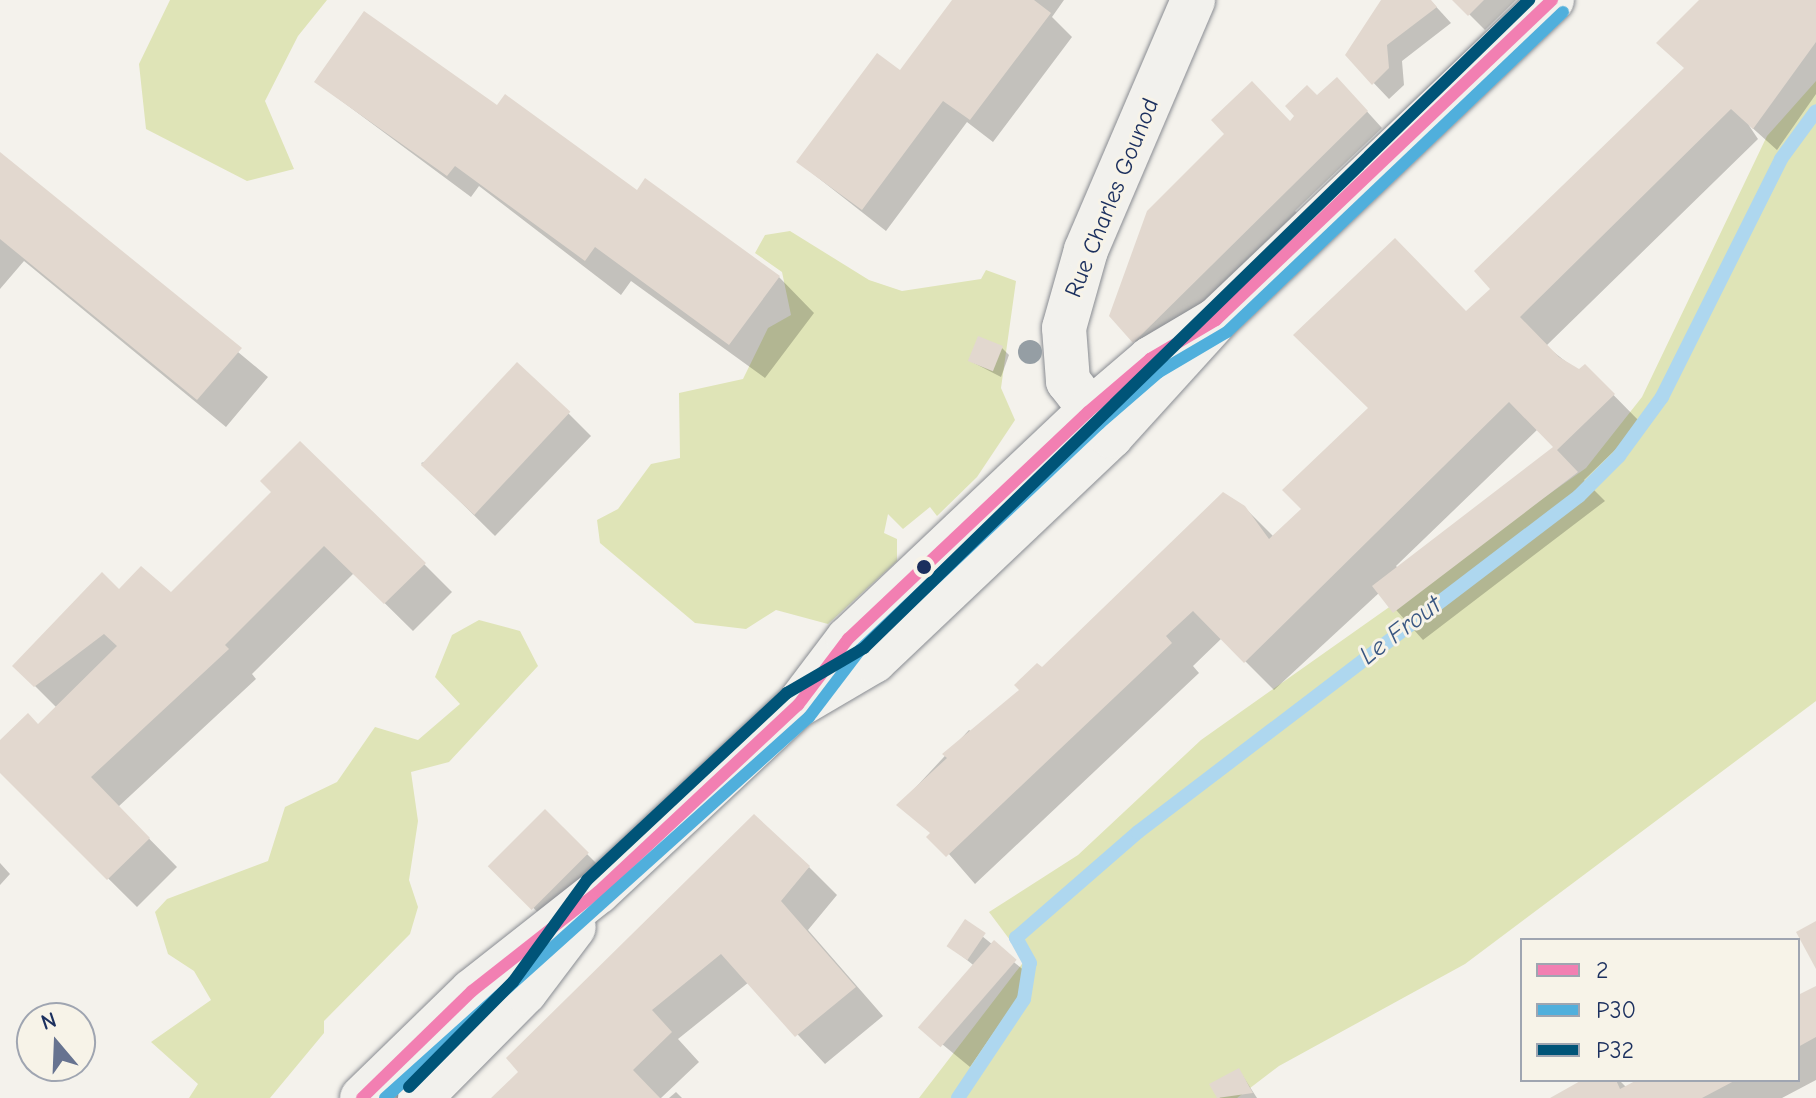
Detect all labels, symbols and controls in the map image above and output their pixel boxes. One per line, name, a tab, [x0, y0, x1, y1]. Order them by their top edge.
street label: Rue Charles Gounod	[1059, 94, 1165, 302]
unlabelled marker	[916, 559, 932, 575]
water label: Le Frout	[1354, 590, 1448, 672]
legend	[1520, 938, 1800, 1082]
text: 2	[1596, 956, 1609, 984]
text: P30	[1596, 996, 1636, 1024]
north arrow	[16, 1002, 96, 1082]
text: N	[38, 1007, 60, 1036]
text: P32	[1596, 1036, 1634, 1064]

